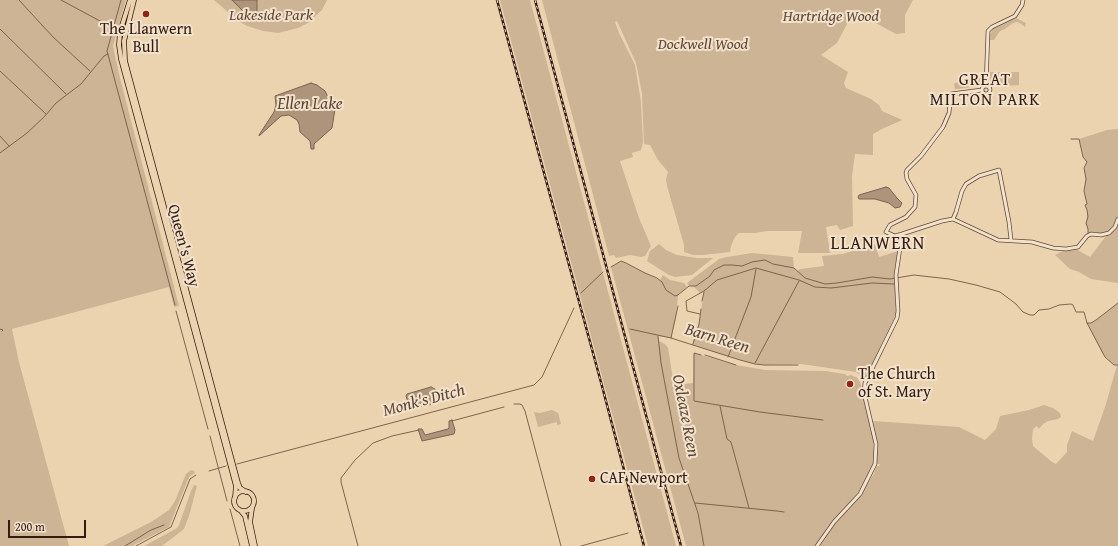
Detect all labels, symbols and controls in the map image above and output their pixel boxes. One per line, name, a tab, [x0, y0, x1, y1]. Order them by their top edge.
park label: Lakeside Park	[229, 6, 313, 26]
park label: Hartridge Wood	[783, 7, 879, 27]
marker: The Llanwern Bull	[141, 9, 151, 19]
place label: The Llanwern Bull	[100, 20, 192, 58]
park label: Dockwell Wood	[658, 35, 748, 55]
district label: GREAT MILTON PARK	[930, 71, 1040, 111]
water label: Ellen Lake	[277, 95, 343, 115]
street label: Queen's Way	[163, 203, 203, 289]
district label: LLANWERN	[831, 233, 925, 255]
water label: Barn Reen	[682, 320, 752, 358]
place label: The Church of St. Mary	[858, 365, 936, 403]
water label: Oxleaze Reen	[667, 373, 703, 459]
marker: The Church of St. Mary	[845, 379, 855, 389]
water label: Monk's Ditch	[381, 380, 467, 422]
place label: CAF Newport	[600, 469, 688, 489]
marker: CAF Newport	[587, 474, 597, 484]
scale bar	[10, 512, 88, 538]
text: 200 m	[15, 518, 45, 535]

